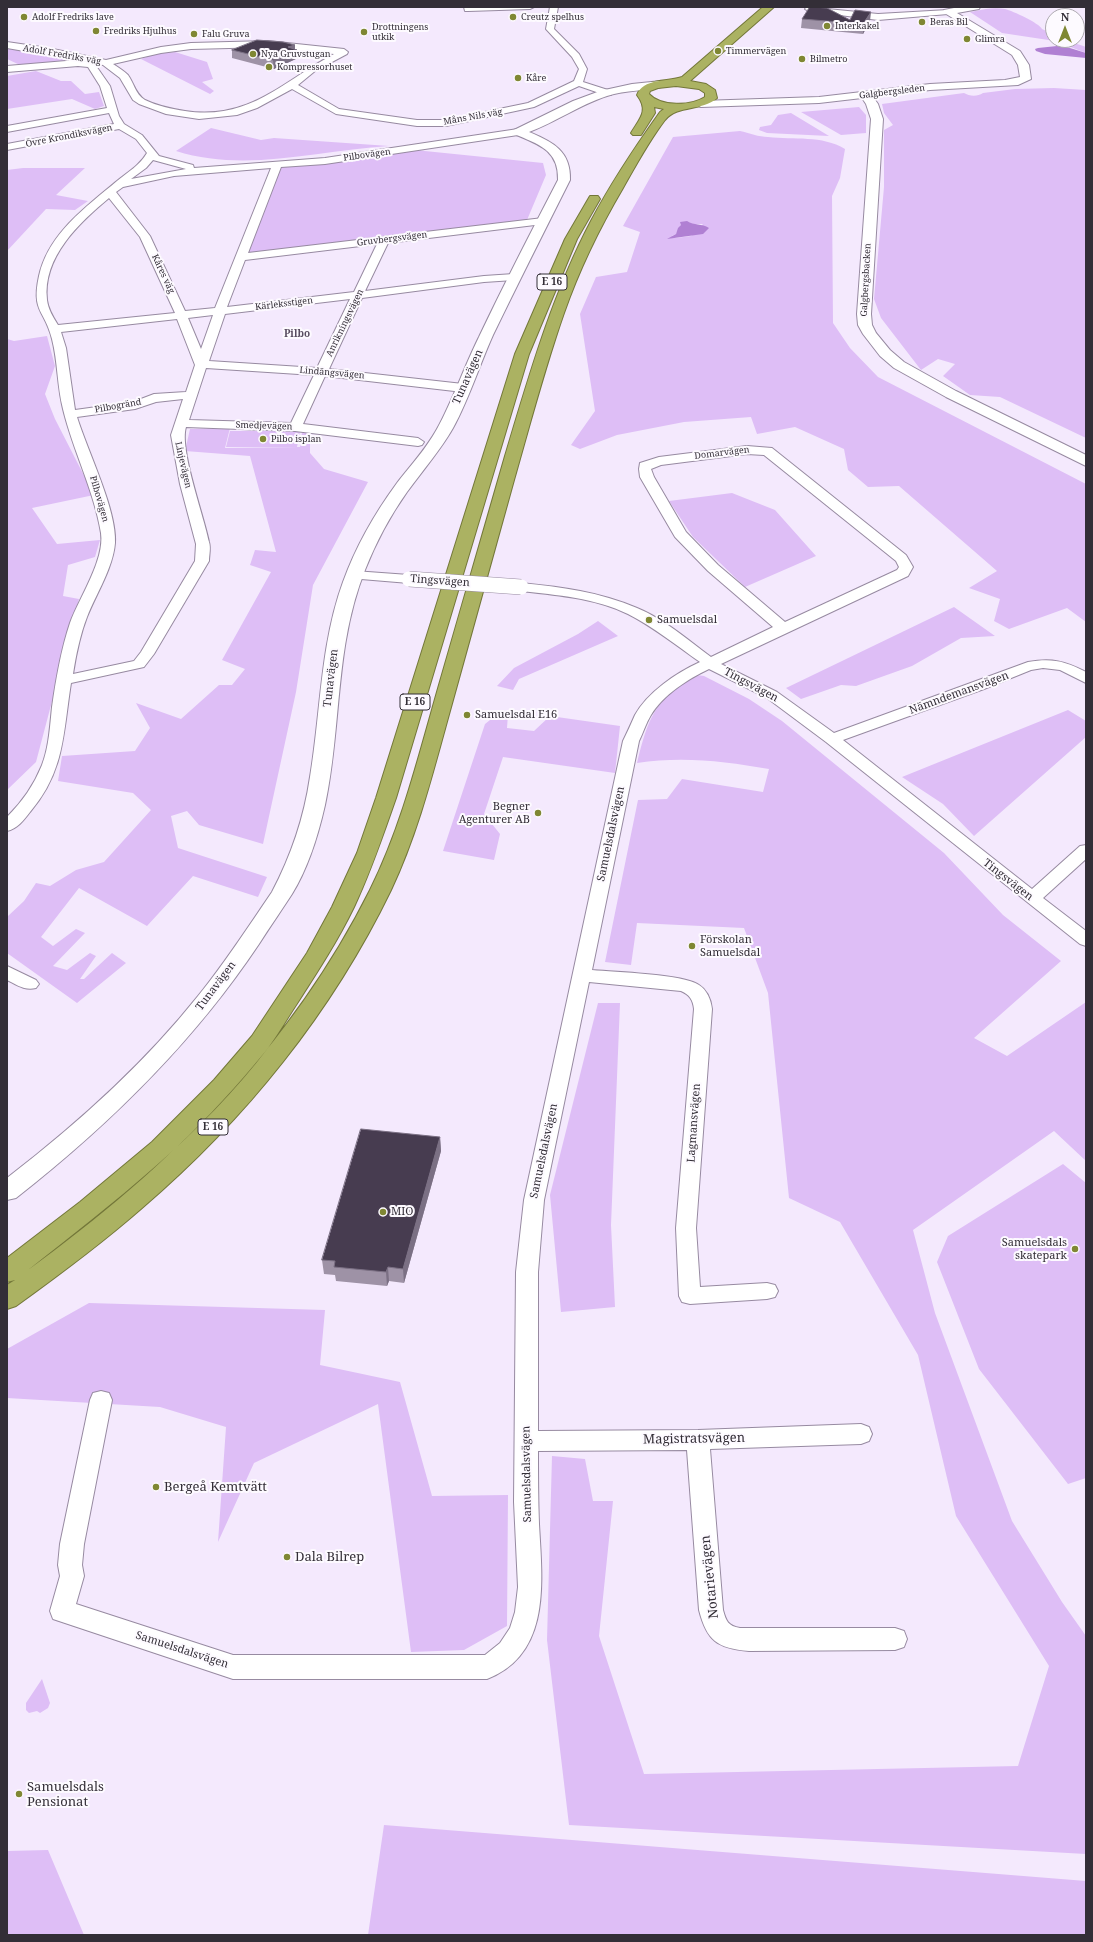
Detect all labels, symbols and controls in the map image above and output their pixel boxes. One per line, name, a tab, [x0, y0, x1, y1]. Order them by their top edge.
north arrow	[1045, 8, 1085, 48]
text: N	[1061, 9, 1069, 24]
marker: Adolf Fredriks lave	[19, 12, 29, 22]
place label: Adolf Fredriks lave	[32, 12, 114, 22]
marker: Creutz spelhus	[508, 12, 518, 22]
place label: Creutz spelhus	[521, 12, 584, 22]
marker: Beras Bil	[917, 17, 927, 27]
place label: Beras Bil	[930, 17, 968, 27]
marker: Interkakel	[822, 21, 832, 31]
place label: Interkakel	[835, 21, 879, 31]
place label: Drottningens utkik	[372, 22, 428, 43]
marker: Fredriks Hjulhus	[91, 26, 101, 36]
place label: Fredriks Hjulhus	[104, 26, 177, 36]
marker: Drottningens utkik	[359, 27, 369, 37]
marker: Falu Gruva	[189, 29, 199, 39]
place label: Falu Gruva	[202, 29, 250, 39]
marker: Glimra	[962, 34, 972, 44]
place label: Glimra	[975, 34, 1005, 44]
street label: Adolf Fredriks väg	[22, 43, 102, 67]
marker: Timmervägen	[713, 46, 723, 56]
place label: Timmervägen	[726, 46, 786, 56]
marker: Nya Gruvstugan	[248, 49, 258, 59]
place label: Nya Gruvstugan	[261, 49, 331, 59]
marker: Bilmetro	[797, 54, 807, 64]
place label: Bilmetro	[810, 54, 847, 64]
marker: Kompressorhuset	[264, 62, 274, 72]
place label: Kompressorhuset	[277, 62, 352, 72]
marker: Kåre	[513, 73, 523, 83]
place label: Kåre	[526, 73, 546, 83]
street label: Galgbergsleden	[858, 83, 926, 101]
street label: Måns Nils väg	[443, 106, 503, 128]
street label: Övre Krondiksvägen	[25, 122, 113, 150]
street label: Pilbovägen	[343, 146, 391, 164]
street label: Gruvbergsvägen	[356, 229, 428, 249]
street label: Galgbergsbacken	[859, 243, 873, 317]
street label: Kåres väg	[149, 253, 177, 295]
road number: E 16	[537, 274, 567, 290]
street label: Anrikningsvägen	[324, 288, 366, 358]
street label: Kärleksstigen	[255, 295, 313, 313]
district label: Pilbo	[284, 328, 310, 340]
street label: Tunavägen	[450, 348, 486, 406]
street label: Lindängsvägen	[299, 365, 365, 381]
street label: Pilbogränd	[94, 397, 142, 415]
street label: Smedjevägen	[235, 420, 293, 432]
marker: Pilbo isplan	[258, 434, 268, 444]
place label: Pilbo isplan	[271, 434, 321, 444]
street label: Linjevägen	[172, 441, 194, 489]
street label: Domarvägen	[694, 444, 750, 462]
street label: Pilbovägen	[87, 475, 111, 523]
street label: Tingsvägen	[410, 572, 470, 590]
place label: Samuelsdal	[657, 613, 717, 627]
marker: Samuelsdal	[644, 615, 654, 625]
street label: Tunavägen	[321, 648, 341, 708]
street label: Tingsvägen	[722, 665, 780, 705]
street label: Nämndemansvägen	[907, 669, 1011, 717]
road number: E 16	[400, 694, 430, 710]
place label: Samuelsdal E16	[475, 708, 557, 722]
marker: Samuelsdal E16	[462, 710, 472, 720]
street label: Samuelsdalsvägen	[595, 785, 627, 883]
place label: Begner Agenturer AB	[459, 800, 530, 826]
marker: Begner Agenturer AB	[533, 808, 543, 818]
street label: Tingsvägen	[980, 856, 1036, 904]
place label: Förskolan Samuelsdal	[700, 933, 760, 959]
marker: Förskolan Samuelsdal	[687, 941, 697, 951]
street label: Tunavägen	[193, 959, 239, 1013]
street label: Lagmansvägen	[685, 1083, 703, 1163]
street label: Samuelsdalsvägen	[528, 1102, 560, 1200]
road number: E 16	[198, 1119, 228, 1135]
place label: MIO	[391, 1205, 414, 1219]
marker: MIO	[378, 1207, 388, 1217]
place label: Samuelsdals skatepark	[1002, 1236, 1067, 1262]
marker: Samuelsdals skatepark	[1070, 1244, 1080, 1254]
street label: Samuelsdalsvägen	[520, 1426, 534, 1522]
street label: Magistratsvägen	[643, 1430, 745, 1448]
place label: Bergeå Kemtvätt	[164, 1479, 267, 1495]
marker: Bergeå Kemtvätt	[151, 1482, 161, 1492]
street label: Notarievägen	[698, 1535, 722, 1619]
place label: Dala Bilrep	[295, 1549, 364, 1565]
marker: Dala Bilrep	[282, 1552, 292, 1562]
street label: Samuelsdalsvägen	[134, 1629, 230, 1671]
place label: Samuelsdals Pensionat	[27, 1779, 104, 1810]
marker: Samuelsdals Pensionat	[14, 1789, 24, 1799]

